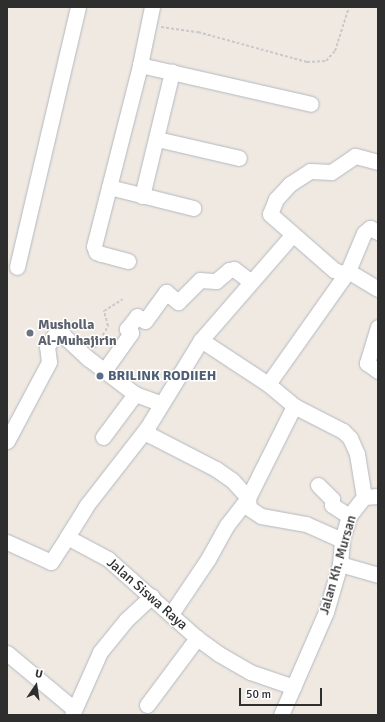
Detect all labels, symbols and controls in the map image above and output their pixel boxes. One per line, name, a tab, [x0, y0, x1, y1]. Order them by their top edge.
place label: Musholla Al-Muhajirin	[38, 317, 117, 350]
marker: Musholla Al-Muhajirin	[25, 328, 35, 338]
place label: BRILINK RODIIEH	[108, 368, 216, 384]
marker: BRILINK RODIIEH	[95, 371, 105, 381]
street label: Jalan Kh. Mursan	[316, 513, 360, 617]
street label: Jalan Siswa Raya	[103, 554, 191, 634]
north arrow	[16, 666, 56, 706]
text: U	[34, 667, 44, 681]
scale bar	[241, 680, 324, 706]
text: 50 m	[246, 687, 271, 702]

